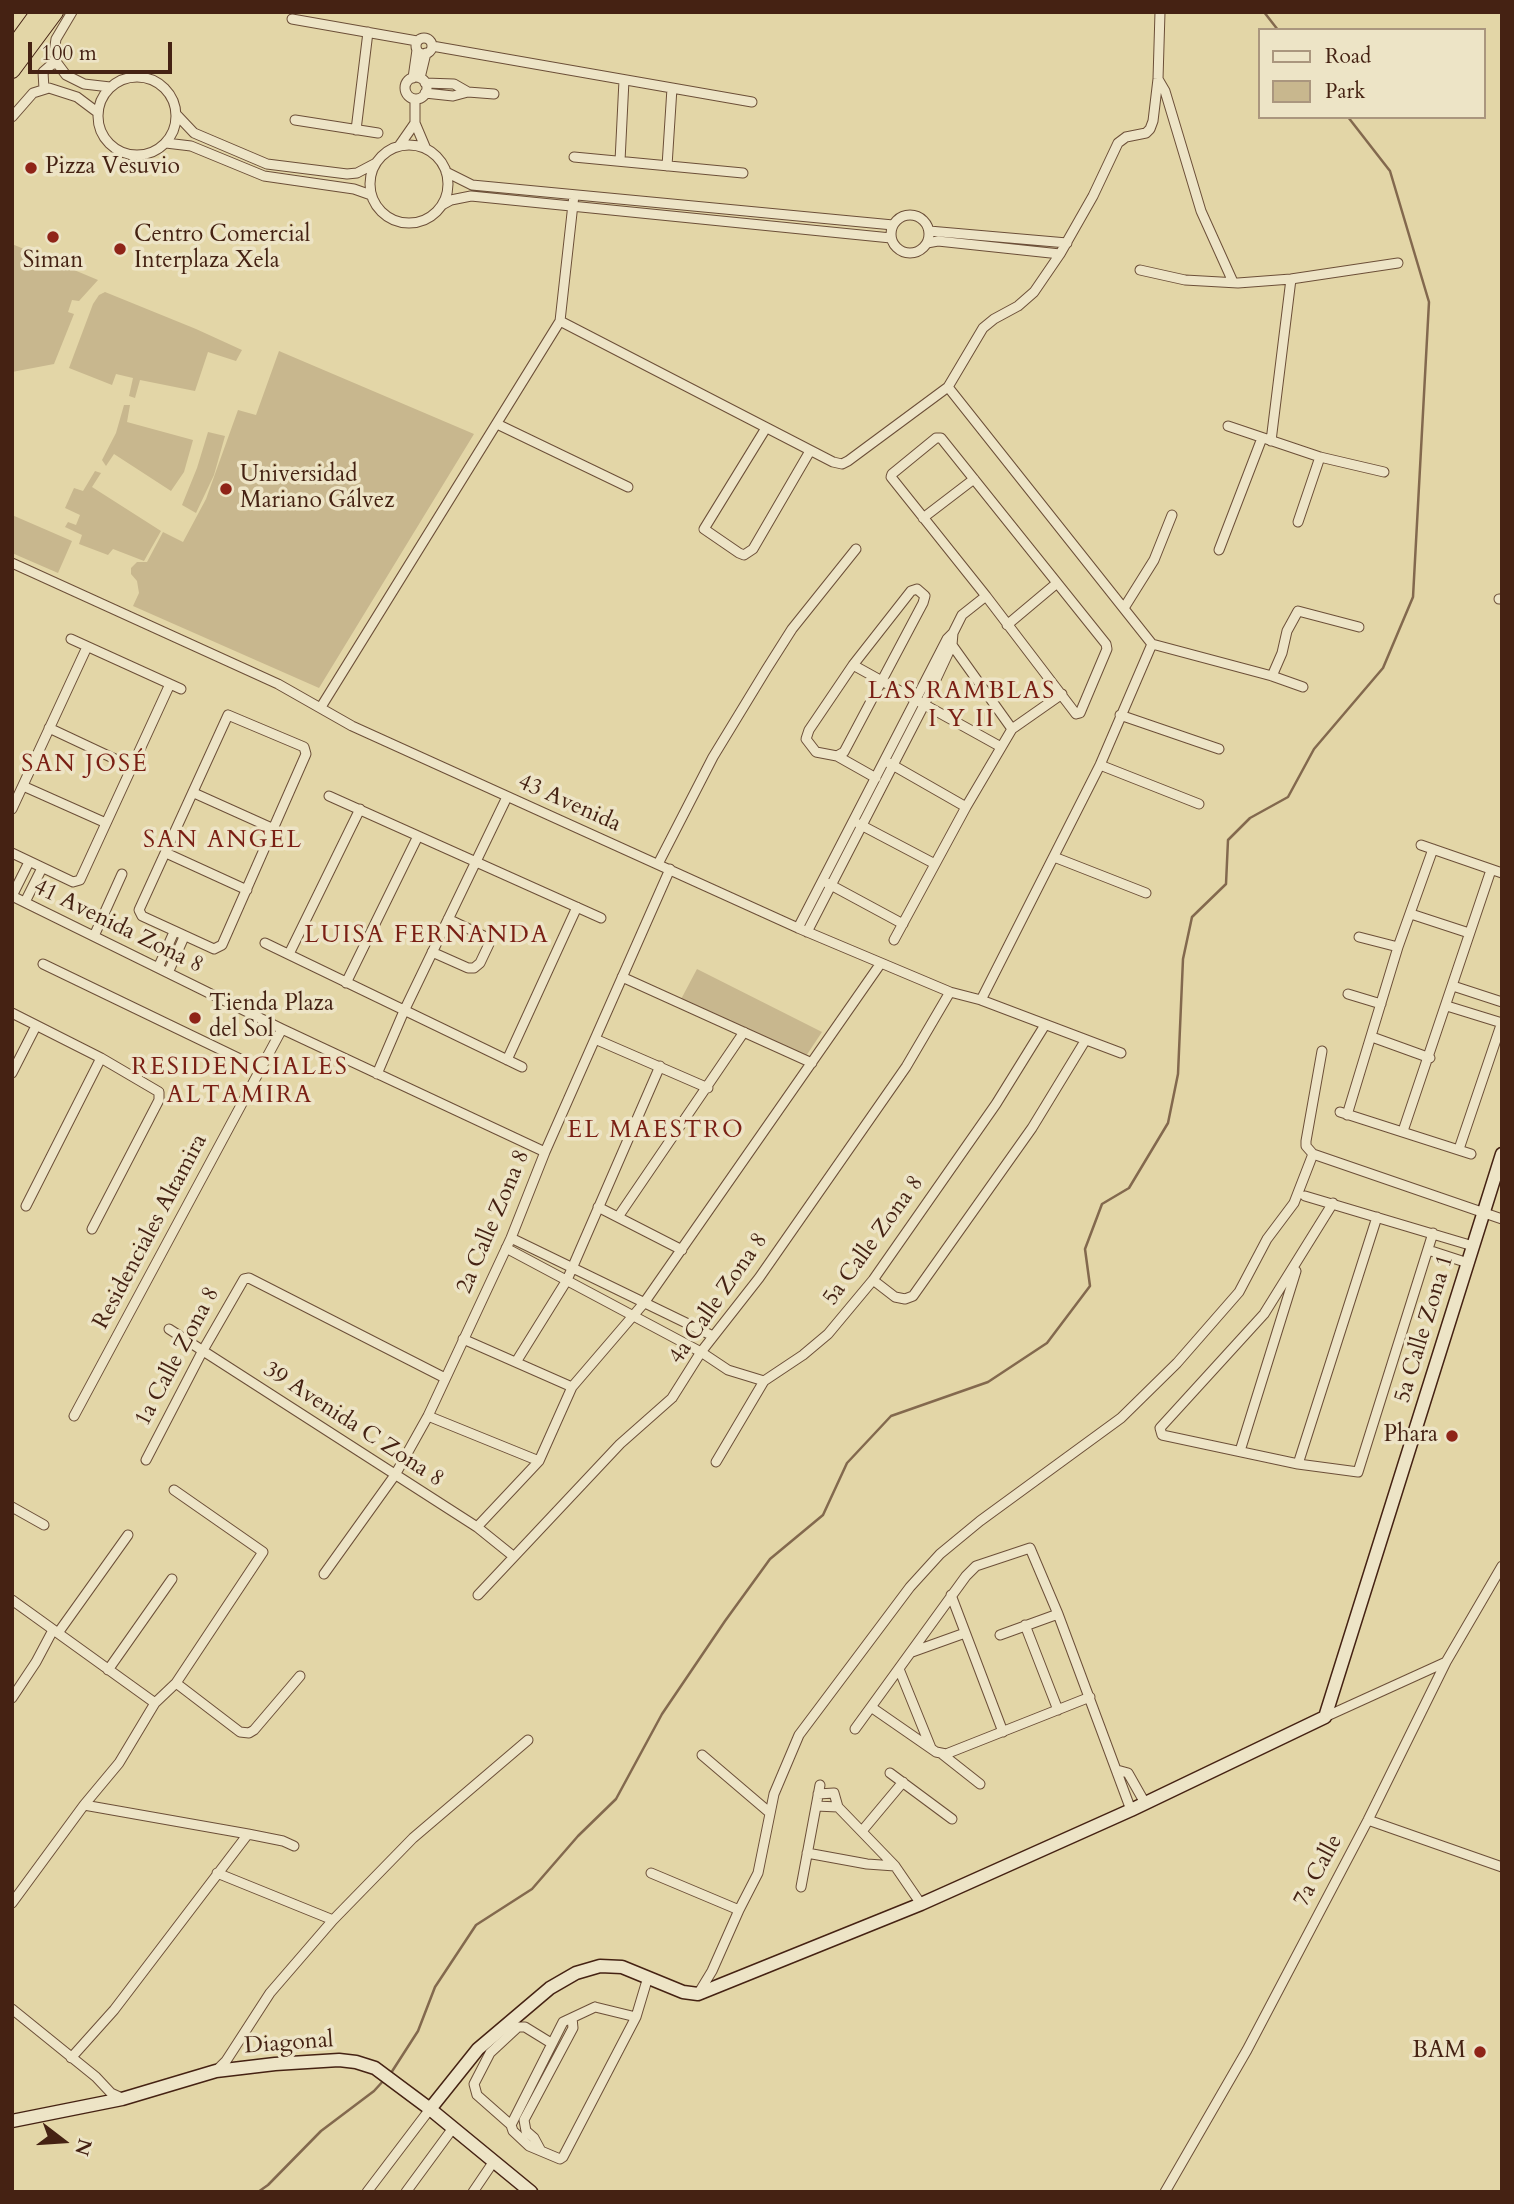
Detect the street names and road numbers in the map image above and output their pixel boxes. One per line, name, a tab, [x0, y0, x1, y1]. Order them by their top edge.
street label: 43 Avenida	[513, 769, 625, 839]
street label: 41 Avenida Zona 8	[28, 874, 208, 980]
street label: Residenciales Altamira	[88, 1130, 214, 1334]
street label: 2a Calle Zona 8	[451, 1146, 537, 1298]
street label: 5a Calle Zona 8	[818, 1171, 930, 1311]
street label: 4a Calle Zona 8	[664, 1228, 774, 1370]
street label: 5a Calle Zona 1	[1389, 1252, 1461, 1406]
street label: 1a Calle Zona 8	[130, 1283, 226, 1431]
street label: 39 Avenida C Zona 8	[258, 1356, 448, 1494]
street label: 7a Calle	[1289, 1830, 1349, 1912]
street label: Diagonal	[244, 2027, 334, 2061]

